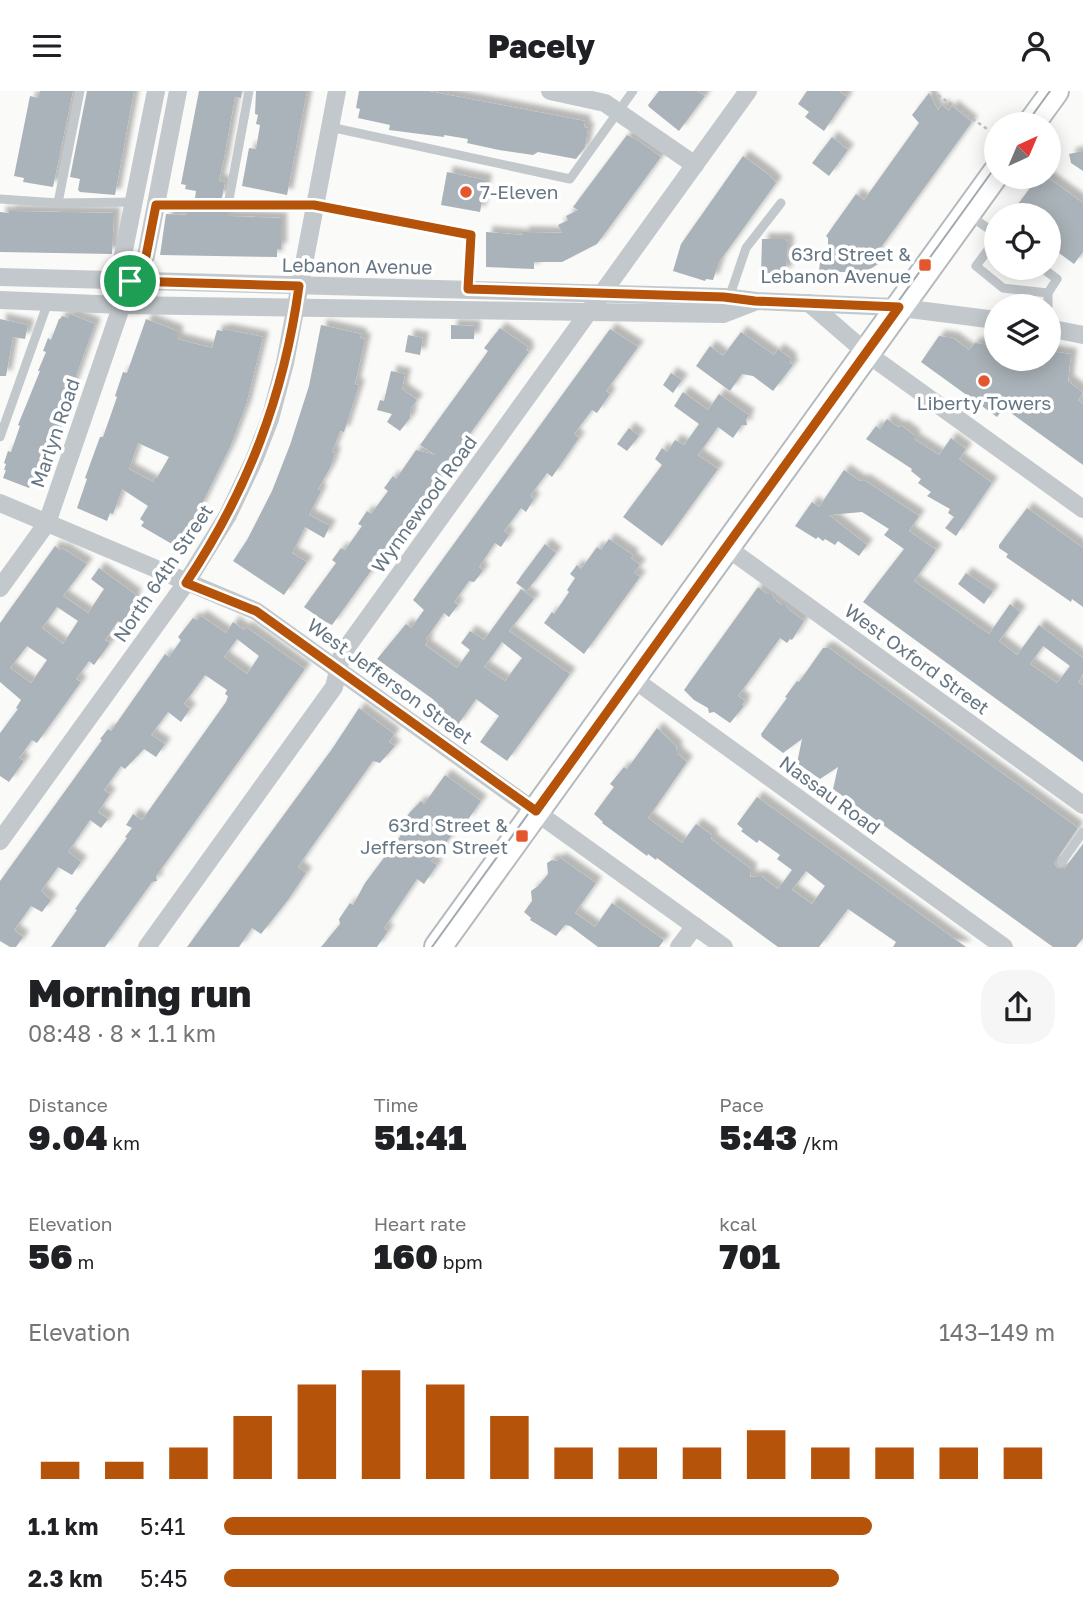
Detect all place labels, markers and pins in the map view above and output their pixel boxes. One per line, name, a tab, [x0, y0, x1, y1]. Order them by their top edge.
place label: 7-Eleven	[480, 180, 558, 203]
marker: 7-Eleven	[458, 184, 474, 200]
place label: 63rd Street & Lebanon Avenue	[760, 242, 911, 287]
pin	[100, 251, 160, 311]
marker: 63rd Street & Lebanon Avenue	[917, 257, 933, 273]
marker: Liberty Towers	[976, 373, 992, 389]
place label: Liberty Towers	[917, 391, 1051, 414]
place label: 63rd Street & Jefferson Street	[360, 813, 508, 858]
marker: 63rd Street & Jefferson Street	[514, 828, 530, 844]

